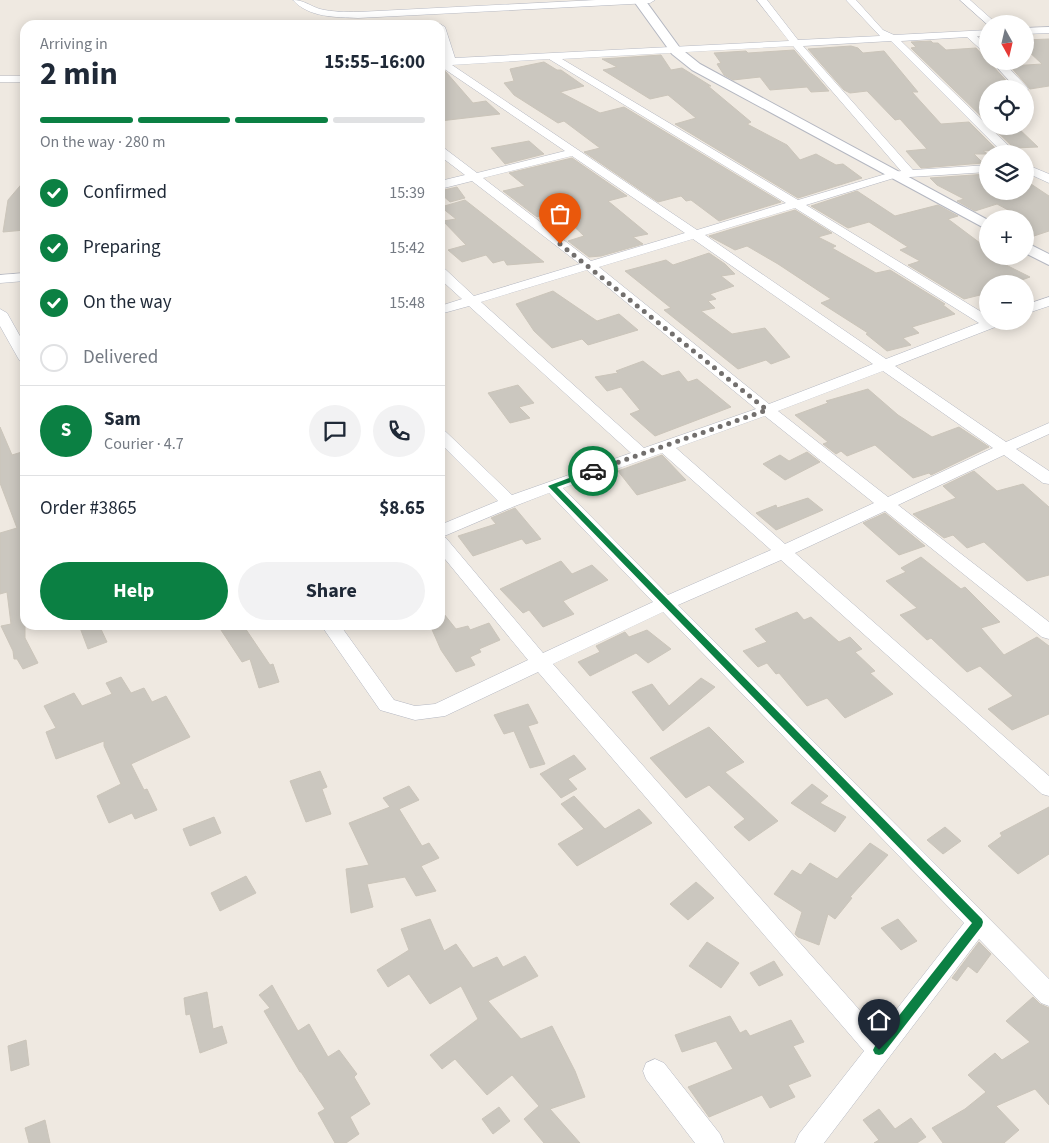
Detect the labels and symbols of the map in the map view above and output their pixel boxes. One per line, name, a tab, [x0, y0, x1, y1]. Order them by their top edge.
north arrow	[979, 15, 1034, 70]
pin	[539, 193, 581, 244]
courier	[568, 446, 618, 496]
pin	[858, 999, 900, 1050]

